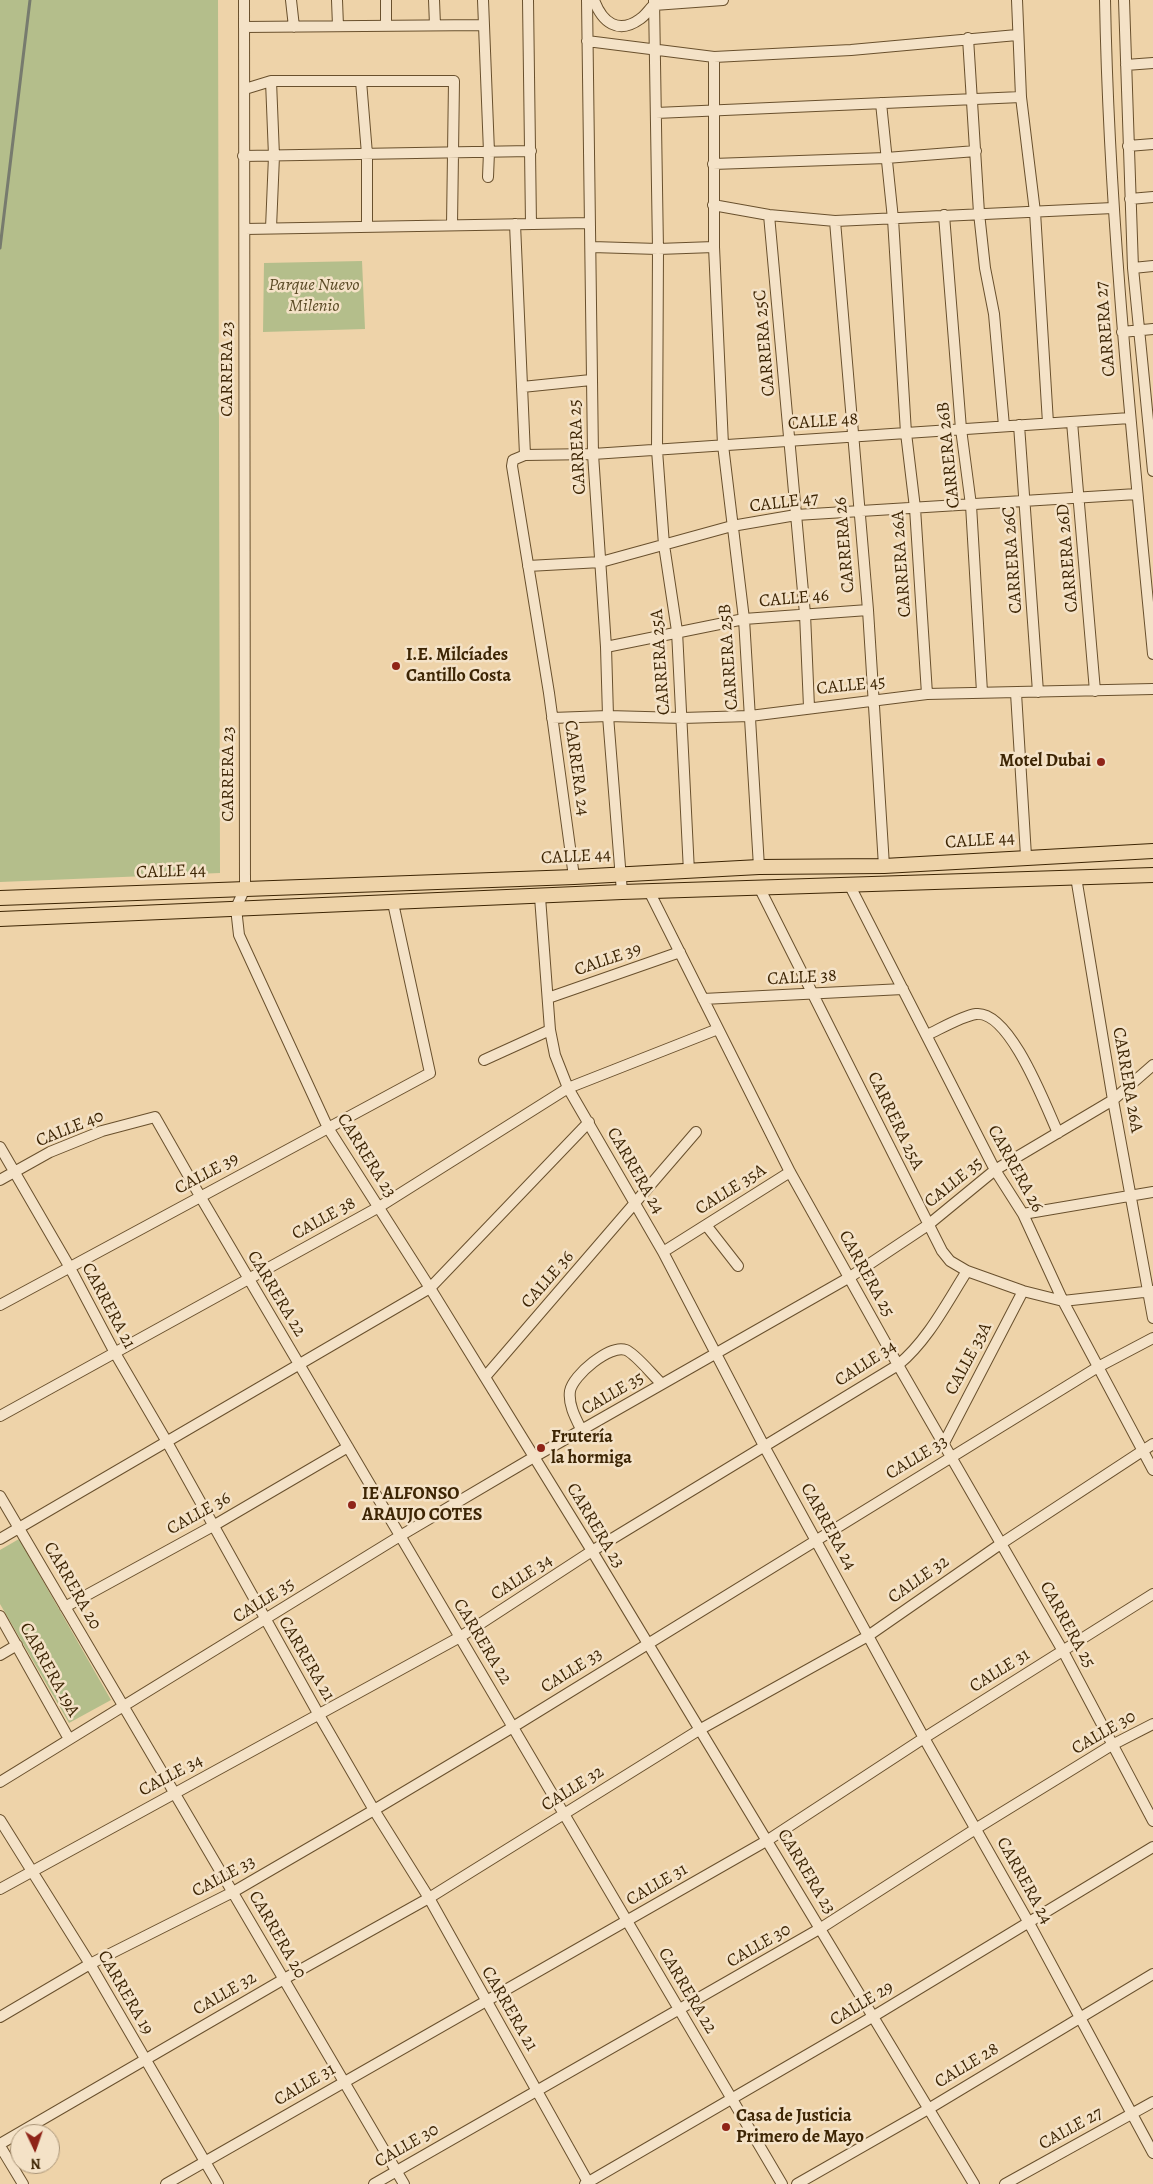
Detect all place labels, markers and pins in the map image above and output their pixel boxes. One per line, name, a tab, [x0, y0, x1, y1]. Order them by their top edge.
place label: I.E. Milcíades Cantillo Costa	[406, 645, 511, 688]
marker: I.E. Milcíades Cantillo Costa	[390, 660, 402, 672]
place label: Motel Dubai	[999, 751, 1091, 773]
marker: Motel Dubai	[1095, 756, 1107, 768]
place label: Frutería la hormiga	[551, 1427, 632, 1470]
marker: Frutería la hormiga	[535, 1442, 547, 1454]
place label: IE ALFONSO ARAUJO COTES	[362, 1484, 482, 1526]
marker: IE ALFONSO ARAUJO COTES	[346, 1499, 358, 1511]
place label: Casa de Justicia Primero de Mayo	[736, 2106, 864, 2148]
marker: Casa de Justicia Primero de Mayo	[720, 2121, 732, 2133]

